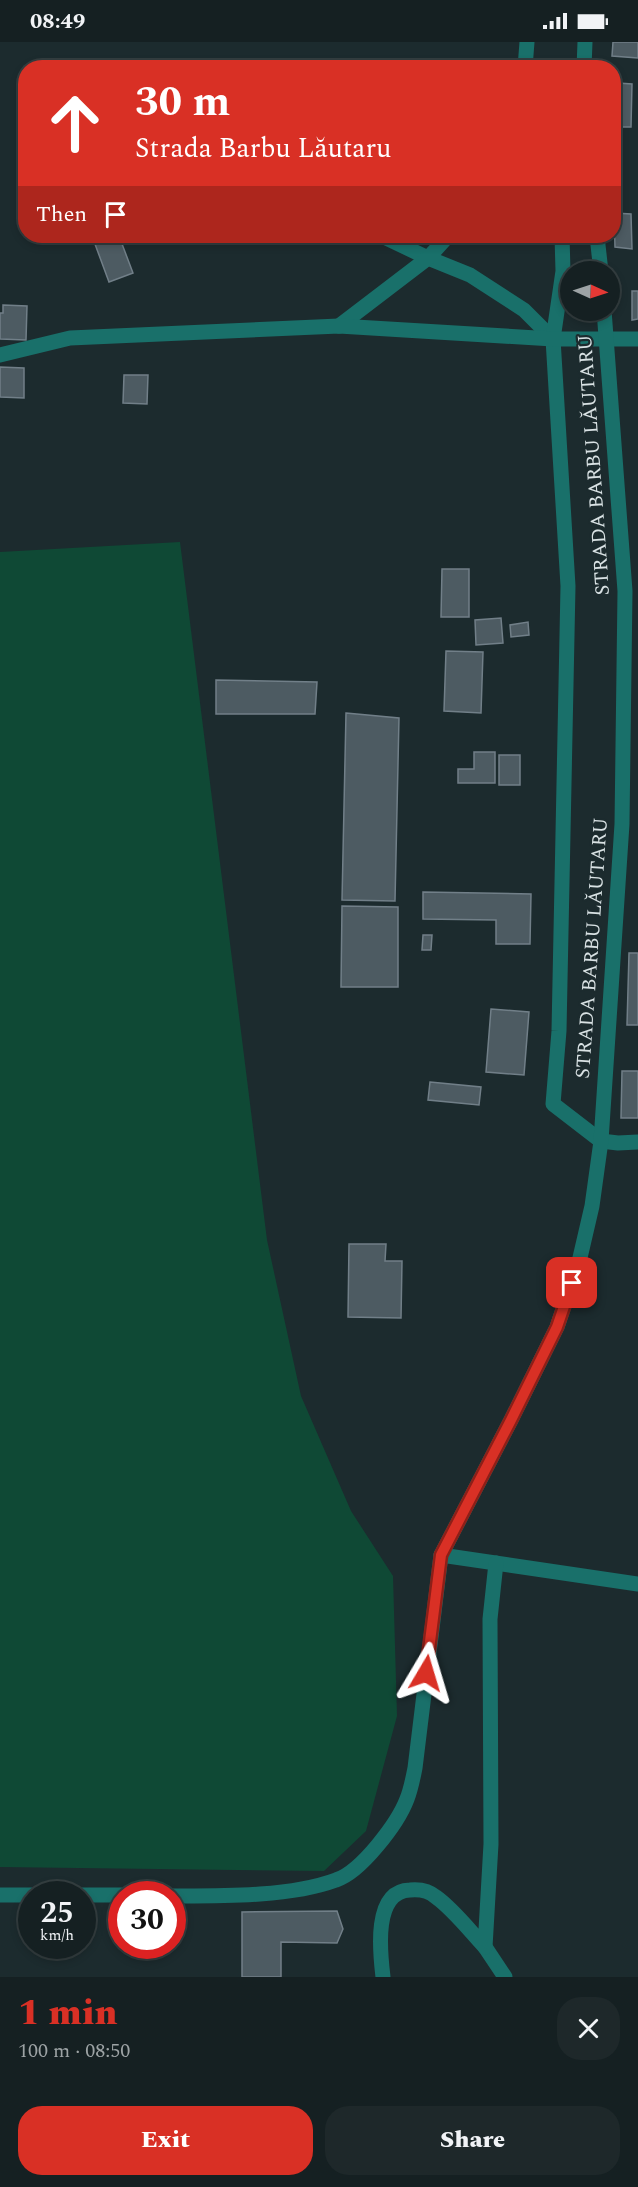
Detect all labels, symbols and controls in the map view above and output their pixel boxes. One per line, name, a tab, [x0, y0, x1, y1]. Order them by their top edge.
text: 08:49	[30, 5, 85, 38]
text: 30 m	[135, 71, 230, 134]
icon: ahead	[36, 84, 114, 162]
text: Strada Barbu Lăutaru	[135, 128, 391, 170]
text: Then	[36, 198, 87, 231]
icon: arrive	[99, 198, 132, 231]
north arrow	[560, 261, 620, 321]
map controls	[560, 261, 620, 321]
street label: STRADA BARBU LĂUTARU	[570, 333, 618, 597]
street label: STRADA BARBU LĂUTARU	[568, 816, 616, 1080]
pin	[546, 1257, 597, 1308]
icon: arrive	[555, 1266, 588, 1299]
position arrow	[394, 1641, 458, 1705]
speed limit sign: 30	[108, 1881, 186, 1959]
text: 25	[40, 1890, 74, 1936]
text: km/h	[40, 1924, 74, 1947]
text: 1 min	[18, 1986, 118, 2041]
button: close	[557, 1997, 620, 2060]
text: 100 m · 08:50	[18, 2036, 130, 2066]
button: Exit	[18, 2106, 313, 2175]
button: Share	[325, 2106, 620, 2175]

